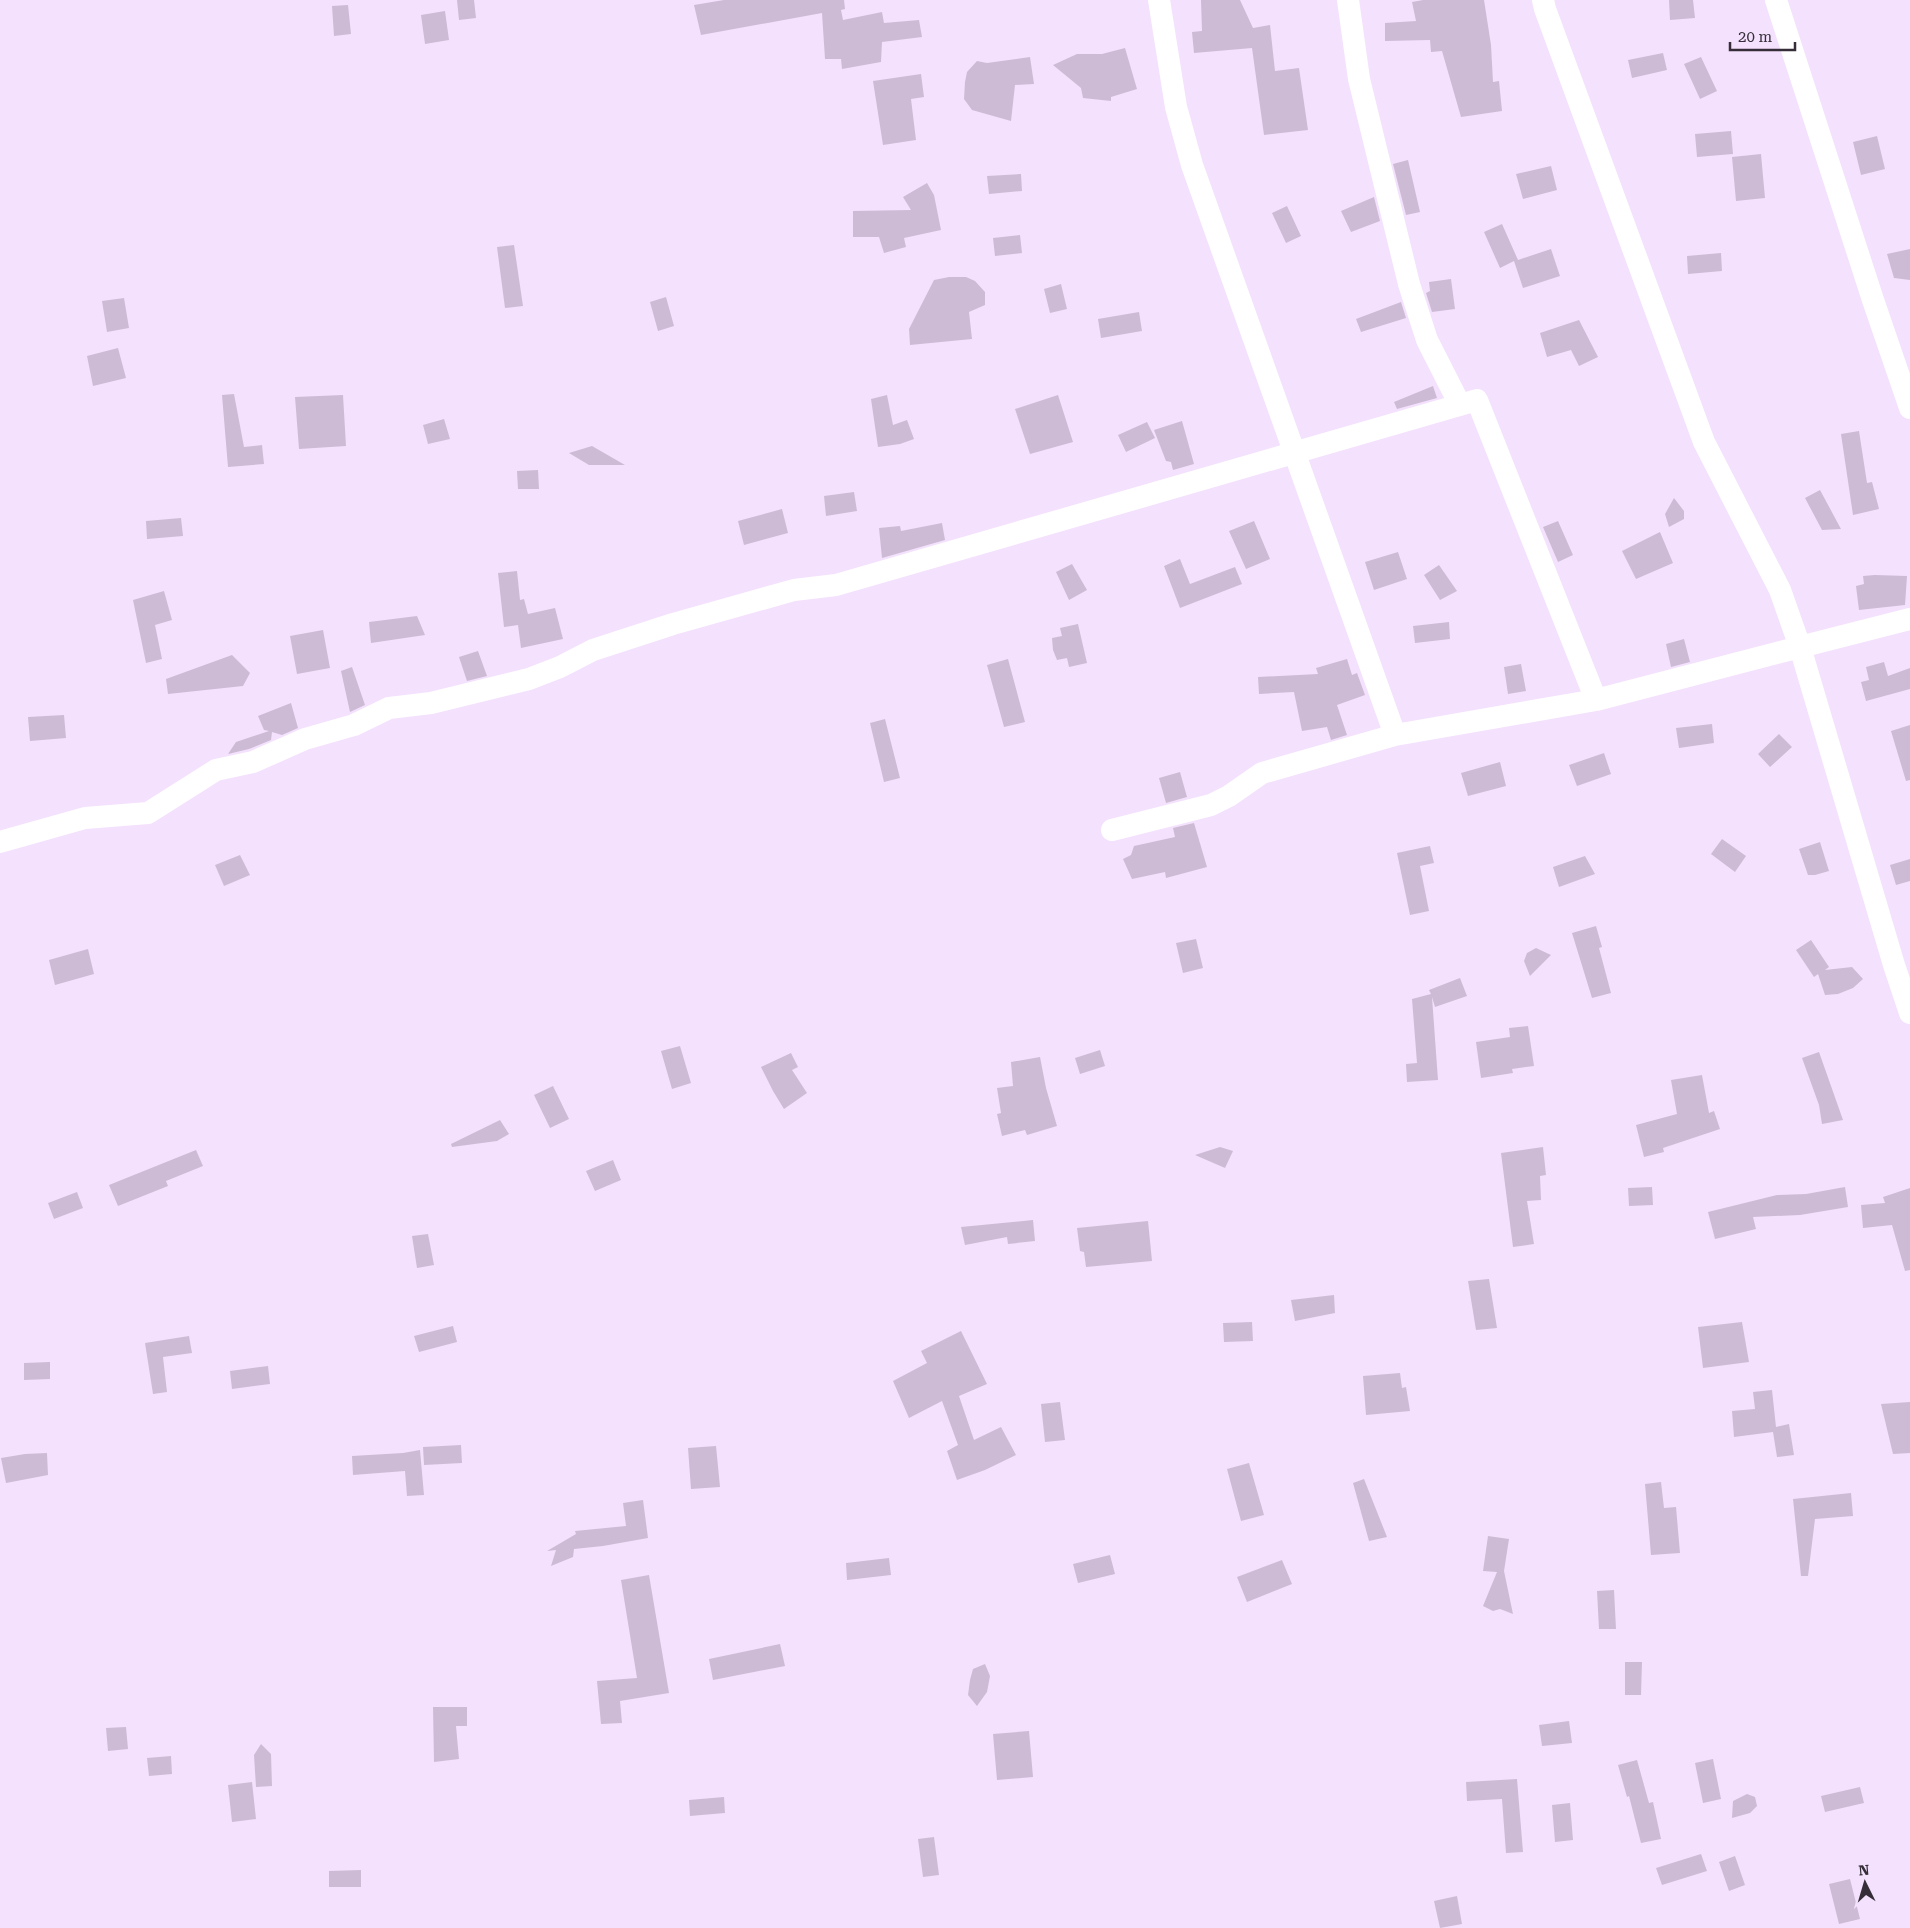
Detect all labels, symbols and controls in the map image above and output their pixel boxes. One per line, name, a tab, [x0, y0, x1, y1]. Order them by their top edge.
scale bar	[1730, 20, 1795, 52]
text: 20 m	[1738, 28, 1773, 46]
north arrow	[1840, 1858, 1890, 1908]
text: N	[1858, 1862, 1870, 1878]

